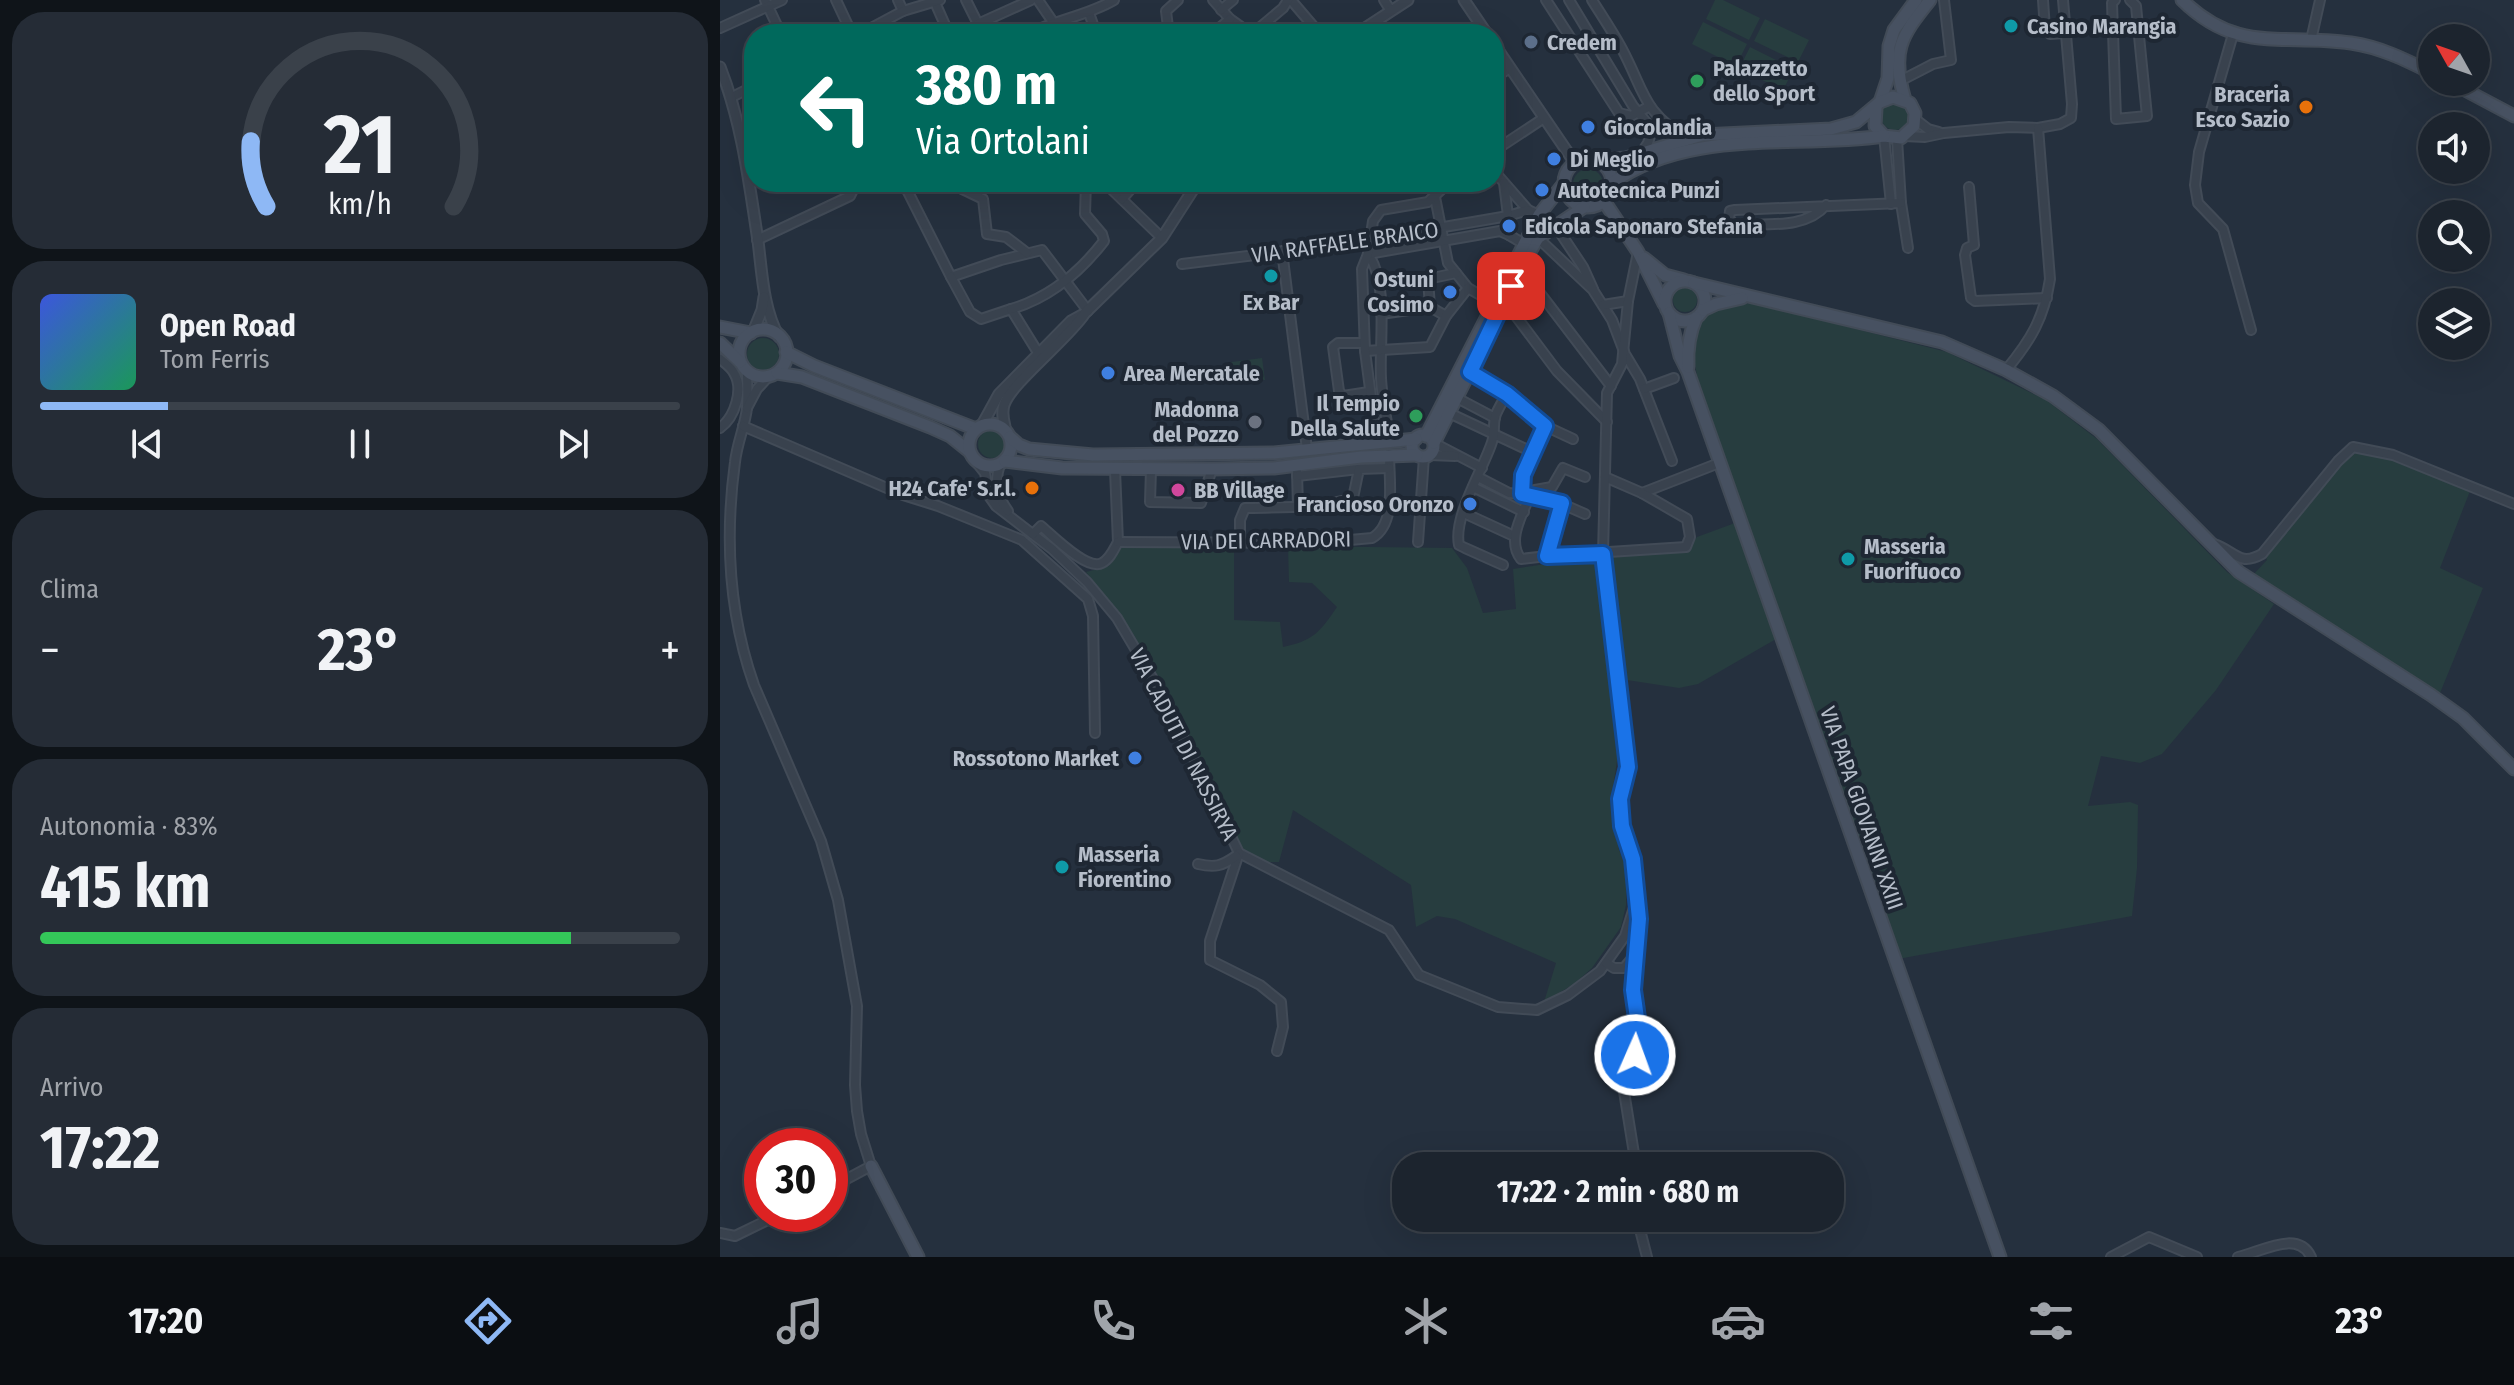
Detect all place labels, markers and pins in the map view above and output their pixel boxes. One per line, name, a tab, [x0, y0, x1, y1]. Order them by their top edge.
place label: Casino Marangia	[2027, 13, 2177, 40]
marker: Casino Marangia	[2002, 17, 2020, 35]
place label: Credem	[1547, 29, 1617, 56]
marker: Credem	[1522, 33, 1540, 51]
place label: Palazzetto dello Sport	[1713, 55, 1816, 107]
marker: Palazzetto dello Sport	[1688, 72, 1706, 90]
place label: Braceria Esco Sazio	[2196, 81, 2290, 133]
marker: Braceria Esco Sazio	[2297, 98, 2315, 116]
place label: Giocolandia	[1604, 114, 1712, 141]
marker: Giocolandia	[1579, 118, 1597, 136]
place label: Di Meglio	[1570, 146, 1655, 173]
marker: Di Meglio	[1545, 150, 1563, 168]
place label: Autotecnica Punzi	[1557, 177, 1720, 204]
marker: Autotecnica Punzi	[1533, 181, 1551, 199]
place label: Edicola Saponaro Stefania	[1525, 213, 1763, 240]
marker: Edicola Saponaro Stefania	[1500, 217, 1518, 235]
pin	[1477, 252, 1545, 320]
place label: Ostuni Cosimo	[1367, 266, 1434, 318]
marker: Ex Bar	[1262, 267, 1280, 285]
marker: Ostuni Cosimo	[1441, 283, 1459, 301]
place label: Ex Bar	[1243, 289, 1300, 316]
place label: Area Mercatale	[1123, 360, 1260, 387]
marker: Area Mercatale	[1099, 364, 1117, 382]
place label: Il Tempio Della Salute	[1290, 390, 1400, 442]
place label: Madonna del Pozzo	[1152, 396, 1239, 448]
marker: Il Tempio Della Salute	[1407, 407, 1425, 425]
marker: Madonna del Pozzo	[1246, 413, 1264, 431]
place label: H24 Cafe' S.r.l.	[888, 475, 1016, 502]
place label: BB Village	[1194, 477, 1285, 504]
marker: H24 Cafe' S.r.l.	[1023, 479, 1041, 497]
marker: BB Village	[1169, 481, 1187, 499]
place label: Francioso Oronzo	[1297, 491, 1454, 518]
marker: Francioso Oronzo	[1461, 495, 1479, 513]
place label: Masseria Fuorifuoco	[1864, 533, 1961, 585]
marker: Masseria Fuorifuoco	[1839, 550, 1857, 568]
place label: Rossotono Market	[953, 745, 1119, 772]
marker: Rossotono Market	[1126, 749, 1144, 767]
place label: Masseria Fiorentino	[1078, 841, 1172, 893]
marker: Masseria Fiorentino	[1053, 858, 1071, 876]

